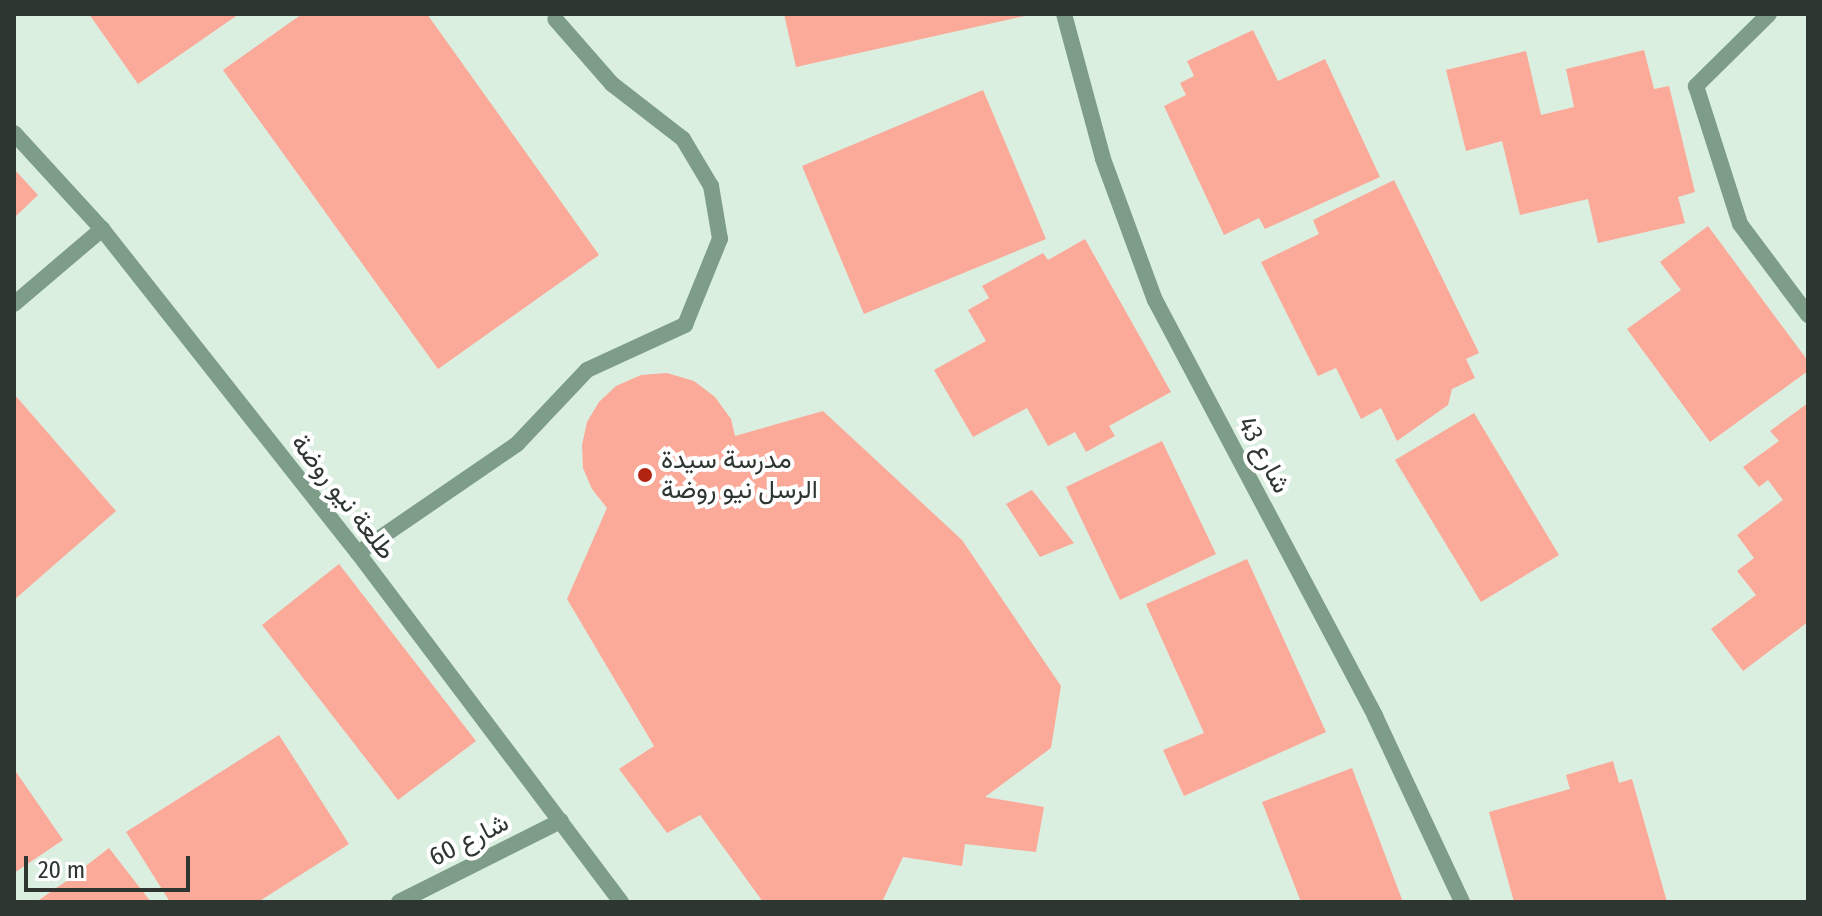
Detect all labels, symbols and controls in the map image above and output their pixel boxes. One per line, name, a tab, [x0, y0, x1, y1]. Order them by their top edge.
street label: شارع 43	[1231, 411, 1297, 499]
street label: طلعة نيو روضة	[284, 428, 402, 566]
place label: مدرسة سيدة الرسل نيو روضة	[661, 444, 818, 506]
marker: مدرسة سيدة الرسل نيو روضة	[636, 466, 654, 484]
street label: شارع 60	[424, 807, 514, 873]
scale bar	[28, 840, 194, 890]
text: 20 m	[38, 856, 85, 884]

